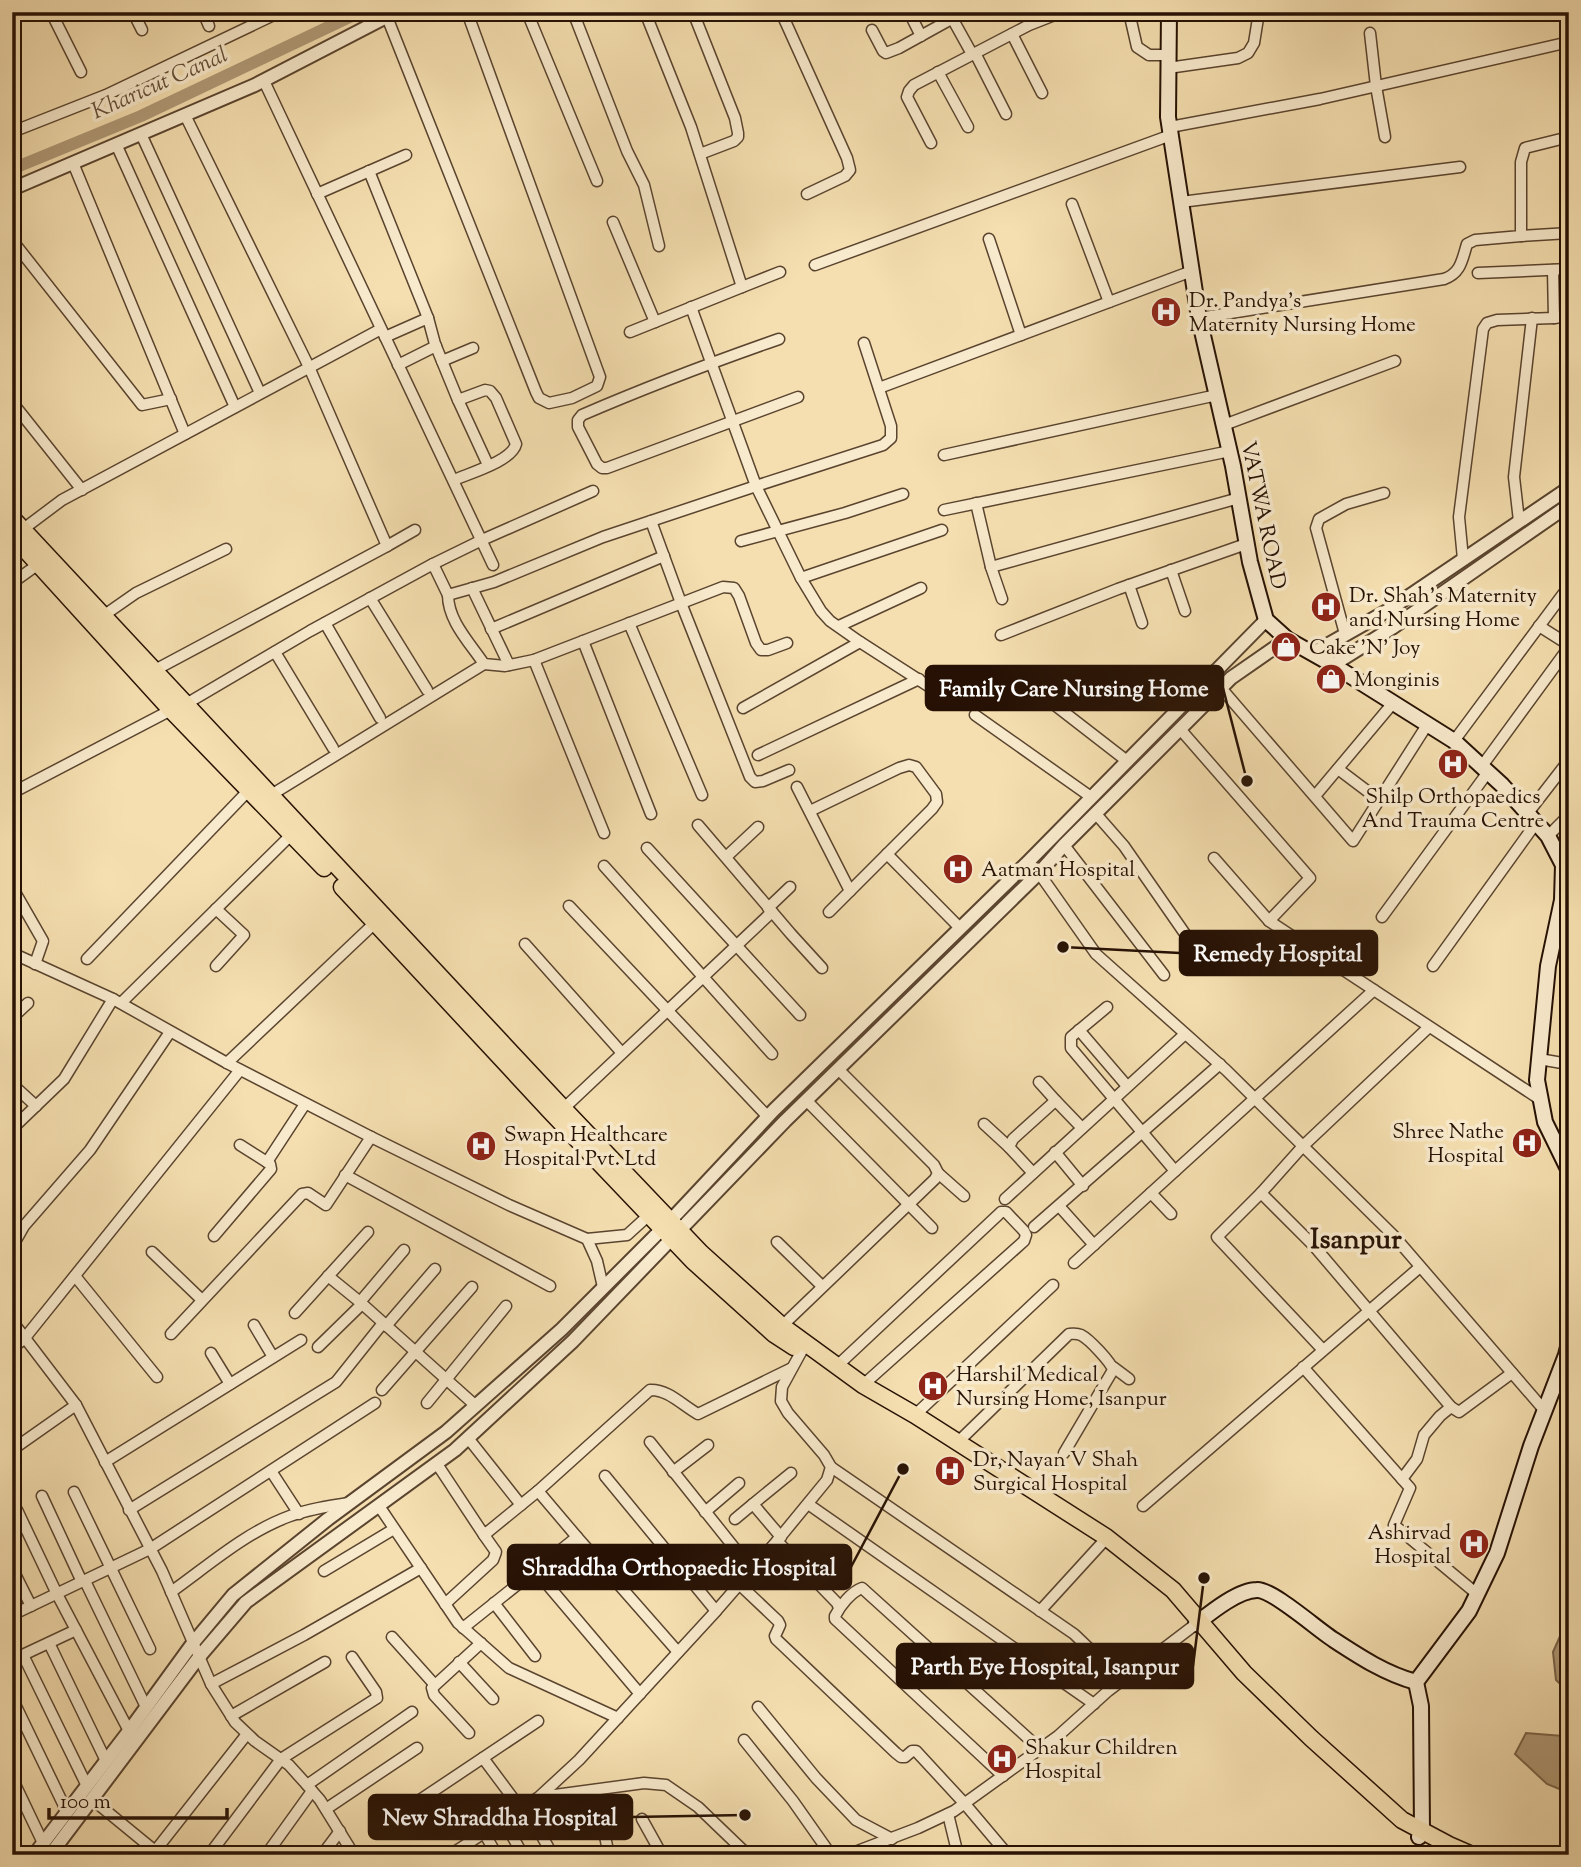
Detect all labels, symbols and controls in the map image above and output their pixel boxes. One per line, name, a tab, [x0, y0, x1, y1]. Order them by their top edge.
water label: Kharicut Canal	[87, 40, 233, 129]
place label: Dr. Pandya's Maternity Nursing Home	[1189, 287, 1416, 341]
hospital icon: Dr. Pandya's Maternity Nursing Home	[1149, 295, 1183, 329]
street label: VATWA ROAD	[1232, 439, 1292, 592]
place label: Dr. Shah's Maternity and Nursing Home	[1349, 582, 1537, 636]
hospital icon: Dr. Shah's Maternity and Nursing Home	[1309, 590, 1343, 624]
shop icon: Cake 'N' Joy	[1269, 630, 1303, 664]
place label: Cake 'N' Joy	[1309, 634, 1421, 664]
shop icon: Monginis	[1314, 662, 1348, 696]
callout: Family Care Nursing Home	[926, 666, 1223, 710]
place label: Monginis	[1354, 666, 1440, 696]
text: Family Care Nursing Home	[939, 674, 1209, 707]
hospital icon: Shilp Orthopaedics And Trauma Centre	[1436, 747, 1470, 781]
place label: Shilp Orthopaedics And Trauma Centre	[1362, 783, 1544, 837]
hospital icon: Aatman Hospital	[941, 852, 975, 886]
place label: Aatman Hospital	[981, 856, 1135, 886]
callout: Remedy Hospital	[1180, 931, 1377, 975]
text: Remedy Hospital	[1193, 939, 1363, 972]
place label: Shree Nathe Hospital	[1392, 1118, 1504, 1172]
place label: Swapn Healthcare Hospital Pvt. Ltd	[504, 1121, 668, 1175]
hospital icon: Shree Nathe Hospital	[1510, 1126, 1544, 1160]
hospital icon: Swapn Healthcare Hospital Pvt. Ltd	[464, 1129, 498, 1163]
district label: Isanpur	[1310, 1221, 1402, 1261]
place label: Harshil Medical Nursing Home, Isanpur	[956, 1361, 1167, 1415]
hospital icon: Harshil Medical Nursing Home, Isanpur	[916, 1369, 950, 1403]
place label: Dr, Nayan V Shah Surgical Hospital	[973, 1446, 1138, 1500]
hospital icon: Dr, Nayan V Shah Surgical Hospital	[933, 1454, 967, 1488]
place label: Ashirvad Hospital	[1367, 1519, 1451, 1573]
hospital icon: Ashirvad Hospital	[1457, 1527, 1491, 1561]
callout: Shraddha Orthopaedic Hospital	[508, 1545, 851, 1589]
text: Shraddha Orthopaedic Hospital	[522, 1553, 837, 1586]
callout: Parth Eye Hospital, Isanpur	[897, 1644, 1193, 1688]
text: Parth Eye Hospital, Isanpur	[911, 1652, 1179, 1685]
place label: Shakur Children Hospital	[1025, 1734, 1178, 1788]
hospital icon: Shakur Children Hospital	[985, 1742, 1019, 1776]
scale bar	[49, 1776, 228, 1820]
text: 100 m	[60, 1788, 111, 1818]
callout: New Shraddha Hospital	[369, 1795, 632, 1839]
text: New Shraddha Hospital	[382, 1803, 618, 1836]

